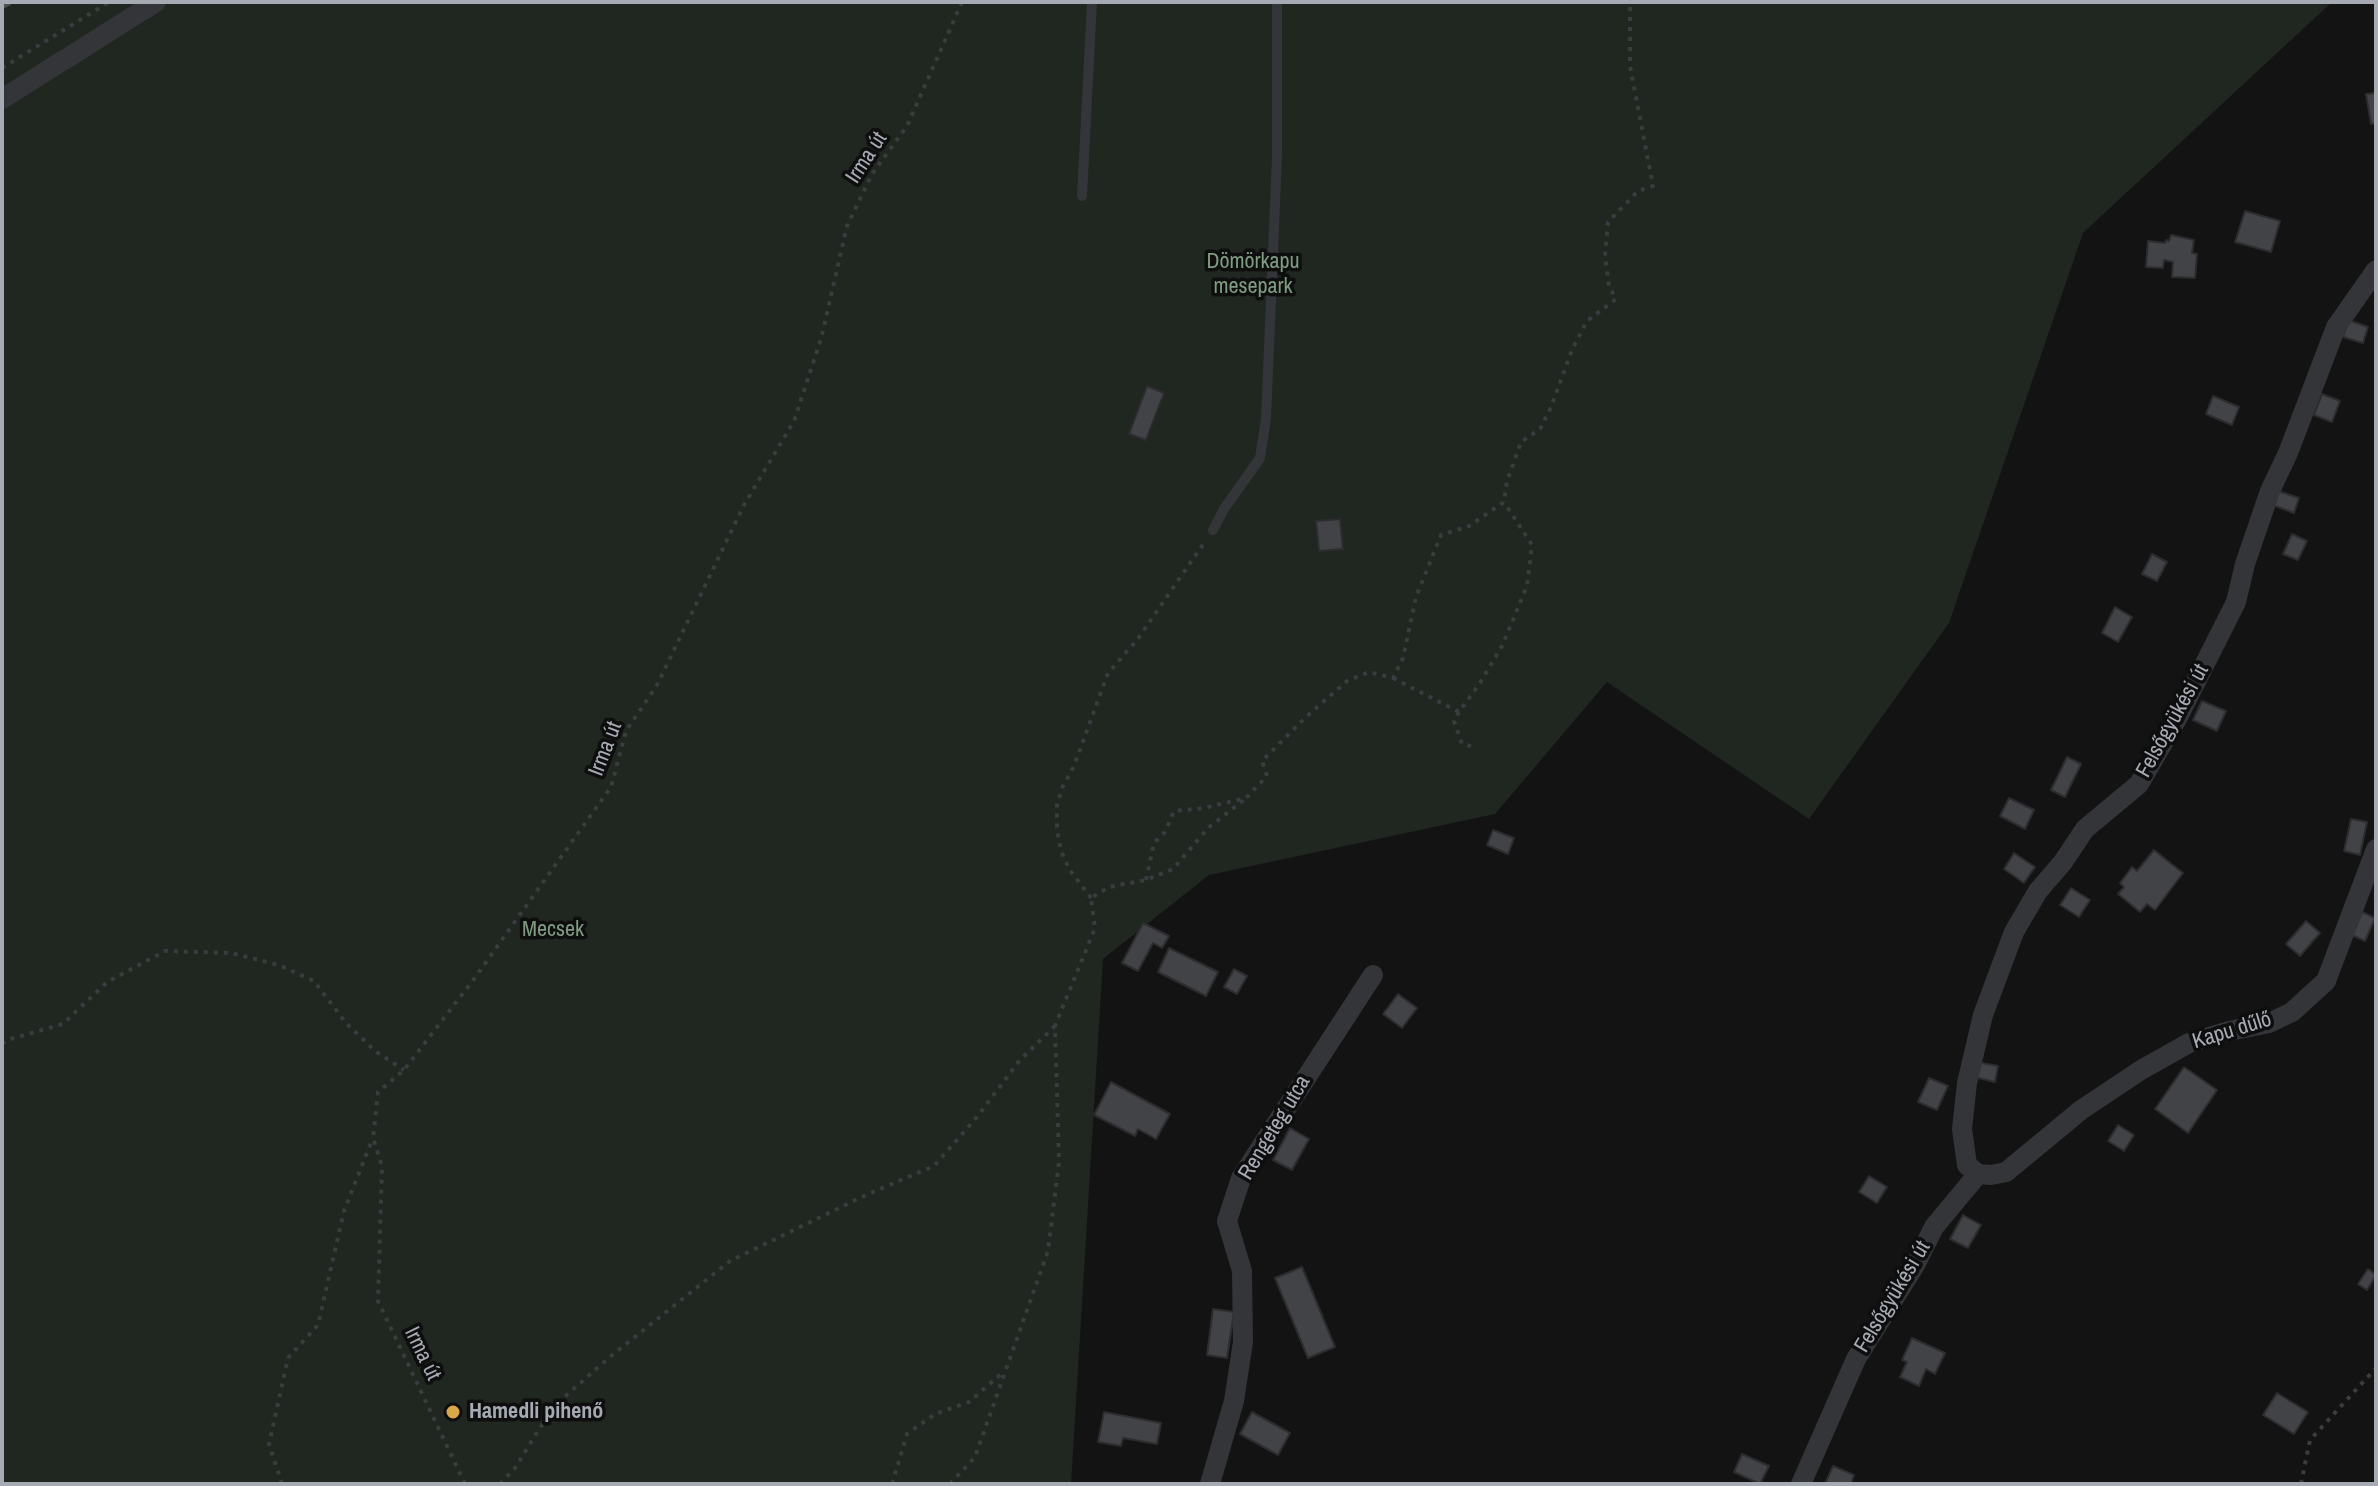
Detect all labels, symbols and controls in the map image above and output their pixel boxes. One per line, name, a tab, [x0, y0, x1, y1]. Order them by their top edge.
street label: Irma út	[841, 127, 893, 189]
park label: Dömörkapu mesepark	[1206, 249, 1300, 300]
street label: Felsőgyükési út	[2131, 660, 2215, 782]
street label: Irma út	[584, 718, 628, 780]
park label: Mecsek	[522, 917, 584, 943]
street label: Kapu dűlő	[2189, 1006, 2275, 1056]
street label: Rengeteg utca	[1233, 1071, 1317, 1185]
street label: Felsőgyükési út	[1849, 1236, 1937, 1358]
street label: Irma út	[398, 1323, 446, 1385]
place label: Hamedli pihenő	[469, 1399, 603, 1425]
marker: Hamedli pihenő	[444, 1403, 462, 1421]

